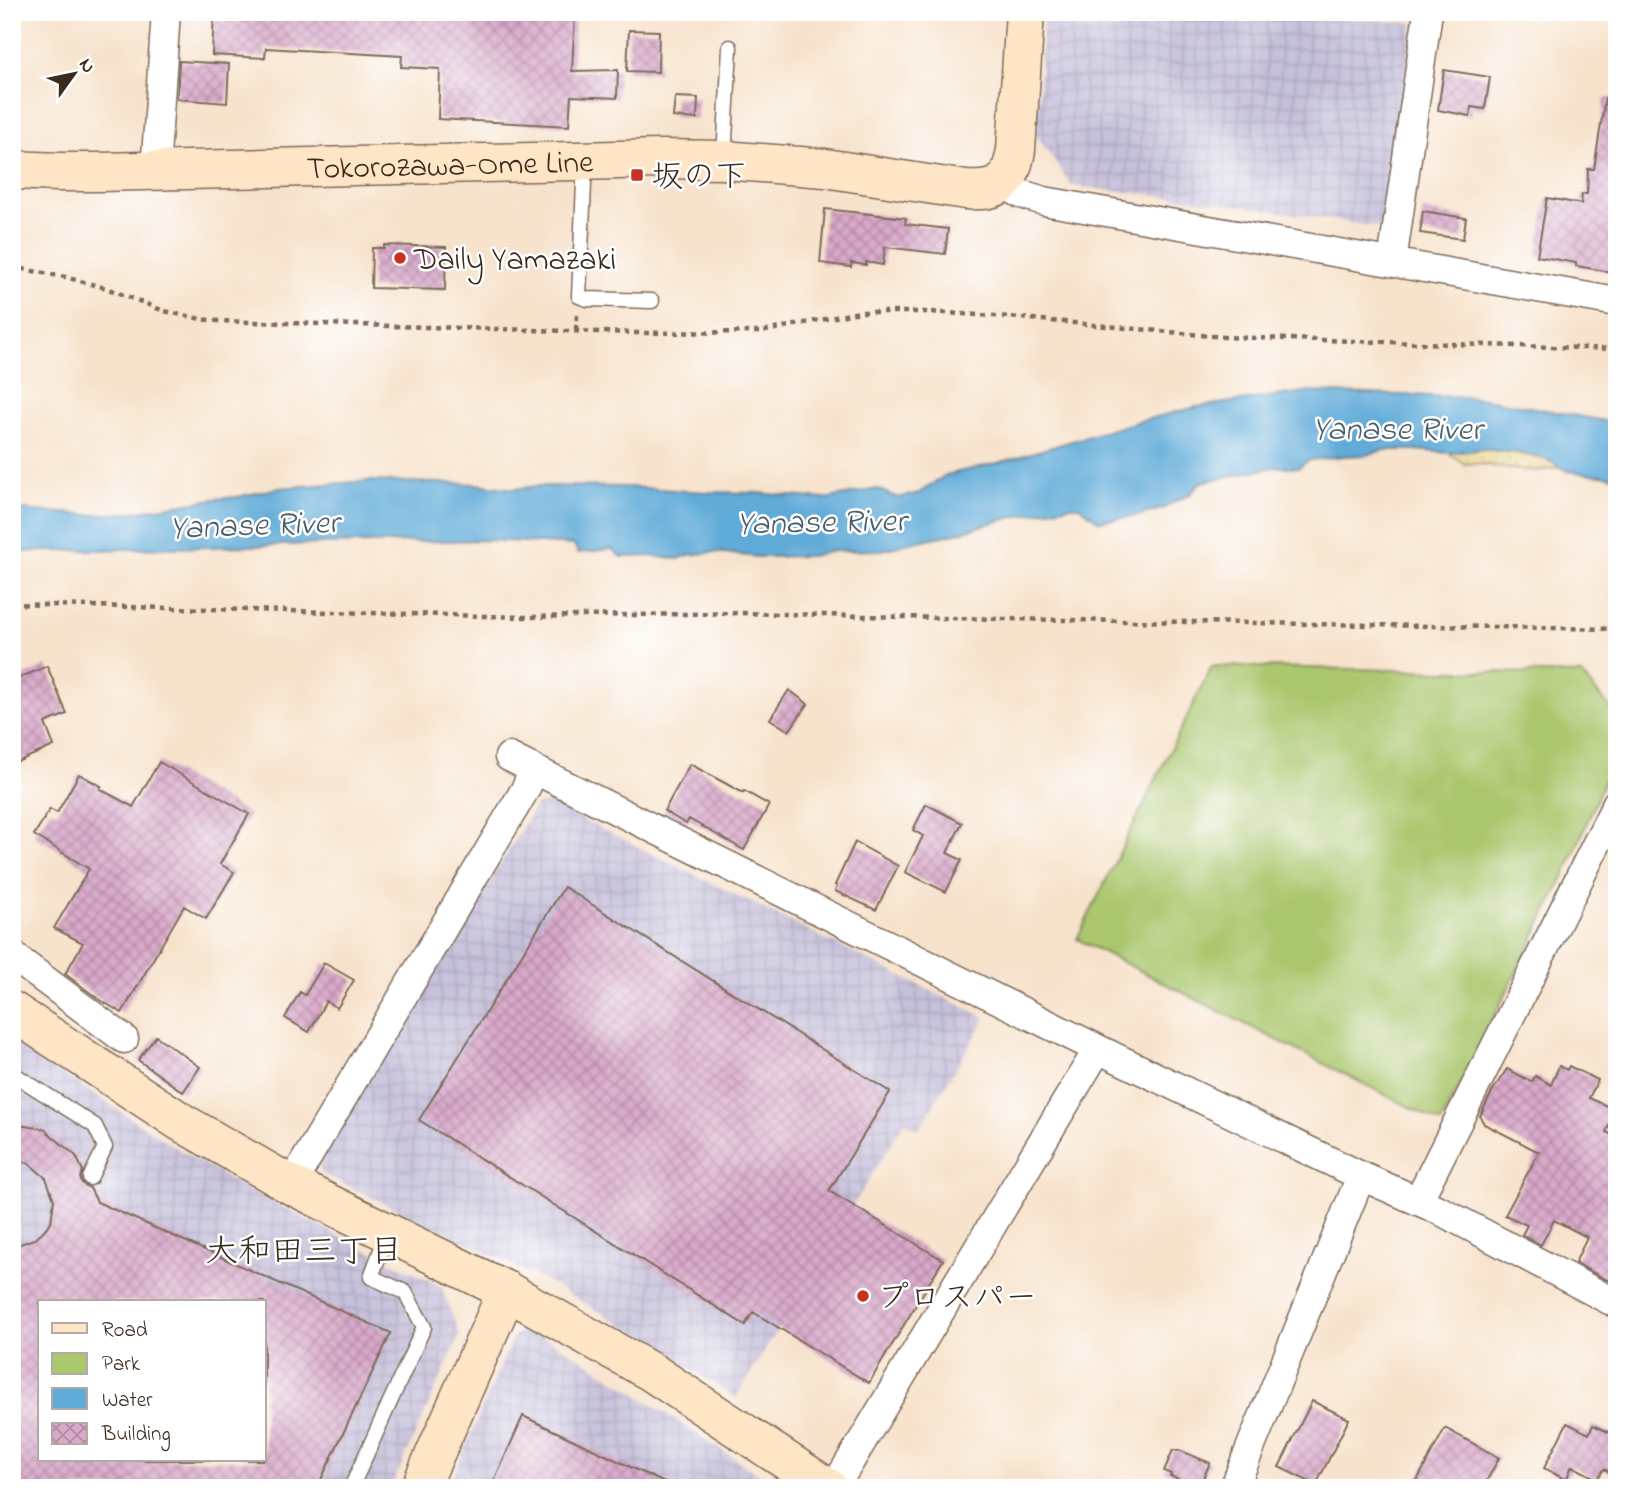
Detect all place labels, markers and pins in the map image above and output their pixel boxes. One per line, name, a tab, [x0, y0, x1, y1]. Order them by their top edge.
place label: 坂の下	[651, 155, 747, 202]
marker: 坂の下	[629, 167, 645, 183]
place label: Daily Yamazaki	[413, 238, 616, 285]
marker: Daily Yamazaki	[392, 250, 408, 266]
place label: プロスパー	[877, 1276, 1037, 1323]
marker: プロスパー	[855, 1288, 871, 1304]

